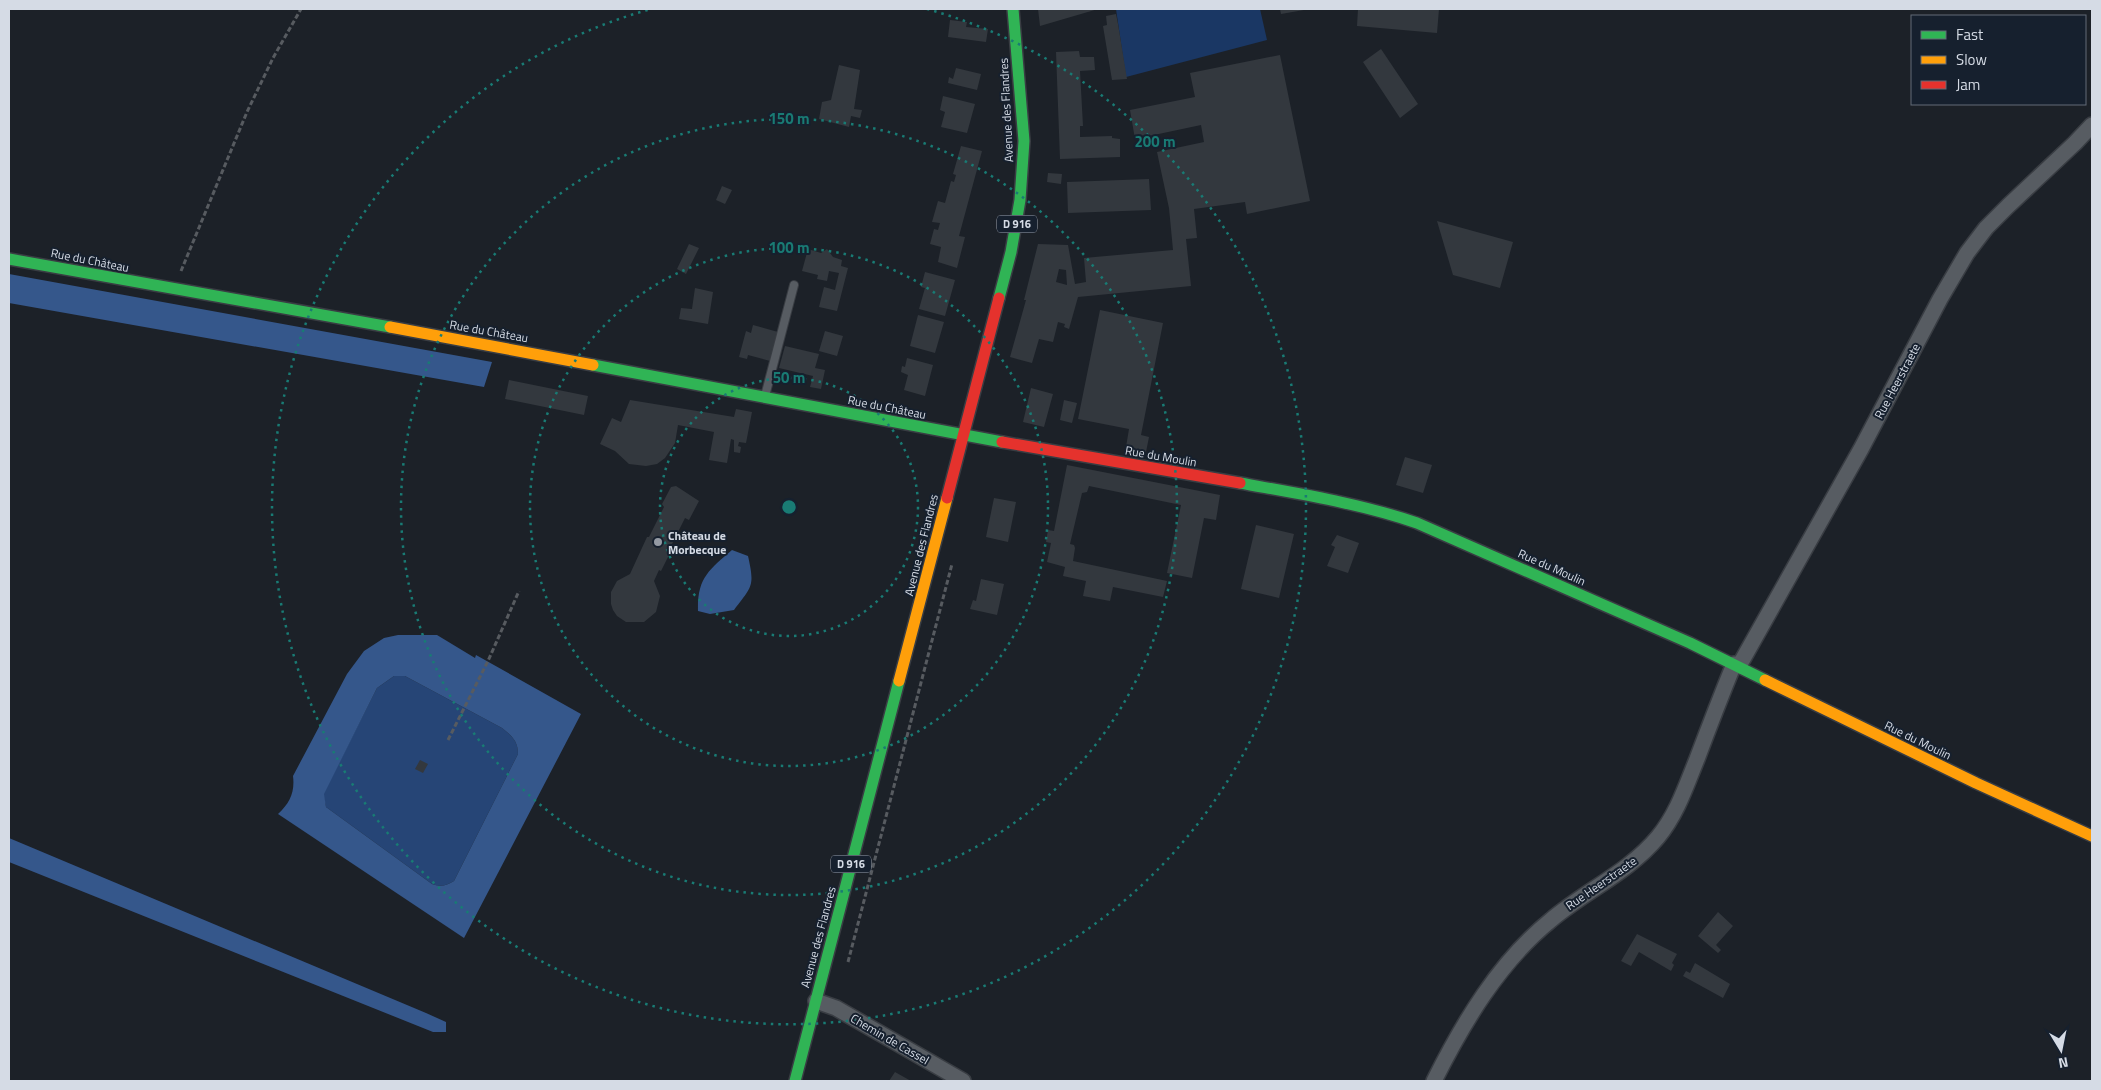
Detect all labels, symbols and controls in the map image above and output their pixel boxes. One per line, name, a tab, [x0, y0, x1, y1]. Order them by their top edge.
legend	[1911, 15, 2086, 105]
text: Fast	[1956, 23, 1984, 46]
text: Slow	[1956, 48, 1987, 71]
street label: Avenue des Flandres	[994, 57, 1018, 163]
text: Jam	[1956, 73, 1980, 96]
text: 150 m	[768, 107, 810, 130]
text: 200 m	[1134, 130, 1176, 153]
road number: D 916	[997, 215, 1037, 232]
text: 100 m	[768, 236, 810, 259]
street label: Rue du Château	[49, 243, 131, 277]
street label: Rue du Château	[448, 315, 530, 347]
street label: Rue Heerstraete	[1869, 340, 1925, 422]
text: 50 m	[773, 366, 805, 389]
street label: Rue du Château	[846, 390, 928, 424]
street label: Rue du Moulin	[1124, 440, 1198, 472]
street label: Avenue des Flandres	[899, 492, 943, 598]
centre of rings	[780, 498, 798, 516]
place label: Château de Morbecque	[668, 526, 726, 559]
marker: Château de Morbecque	[652, 536, 664, 548]
street label: Rue du Moulin	[1515, 544, 1589, 590]
street label: Rue du Moulin	[1881, 716, 1955, 764]
street label: Rue Heerstraete	[1562, 851, 1640, 915]
road number: D 916	[831, 856, 871, 872]
street label: Avenue des Flandres	[795, 884, 841, 990]
street label: Chemin de Cassel	[847, 1009, 933, 1069]
north arrow	[2036, 1025, 2086, 1075]
text: N	[2057, 1052, 2070, 1074]

